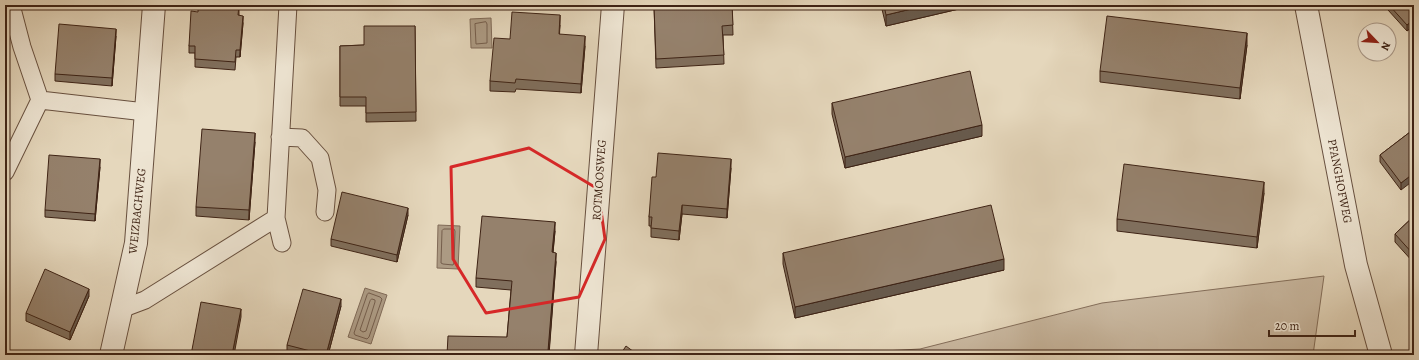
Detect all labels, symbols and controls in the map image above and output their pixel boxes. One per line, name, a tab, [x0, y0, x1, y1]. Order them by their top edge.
north arrow	[1357, 22, 1397, 62]
text: N	[1377, 39, 1394, 53]
street label: PFANGHOFWEG	[1324, 137, 1356, 225]
street label: ROTMOOSWEG	[588, 139, 610, 221]
street label: WEIZBACHWEG	[124, 167, 149, 256]
scale bar	[1269, 312, 1355, 338]
text: 20 m	[1275, 318, 1299, 334]

